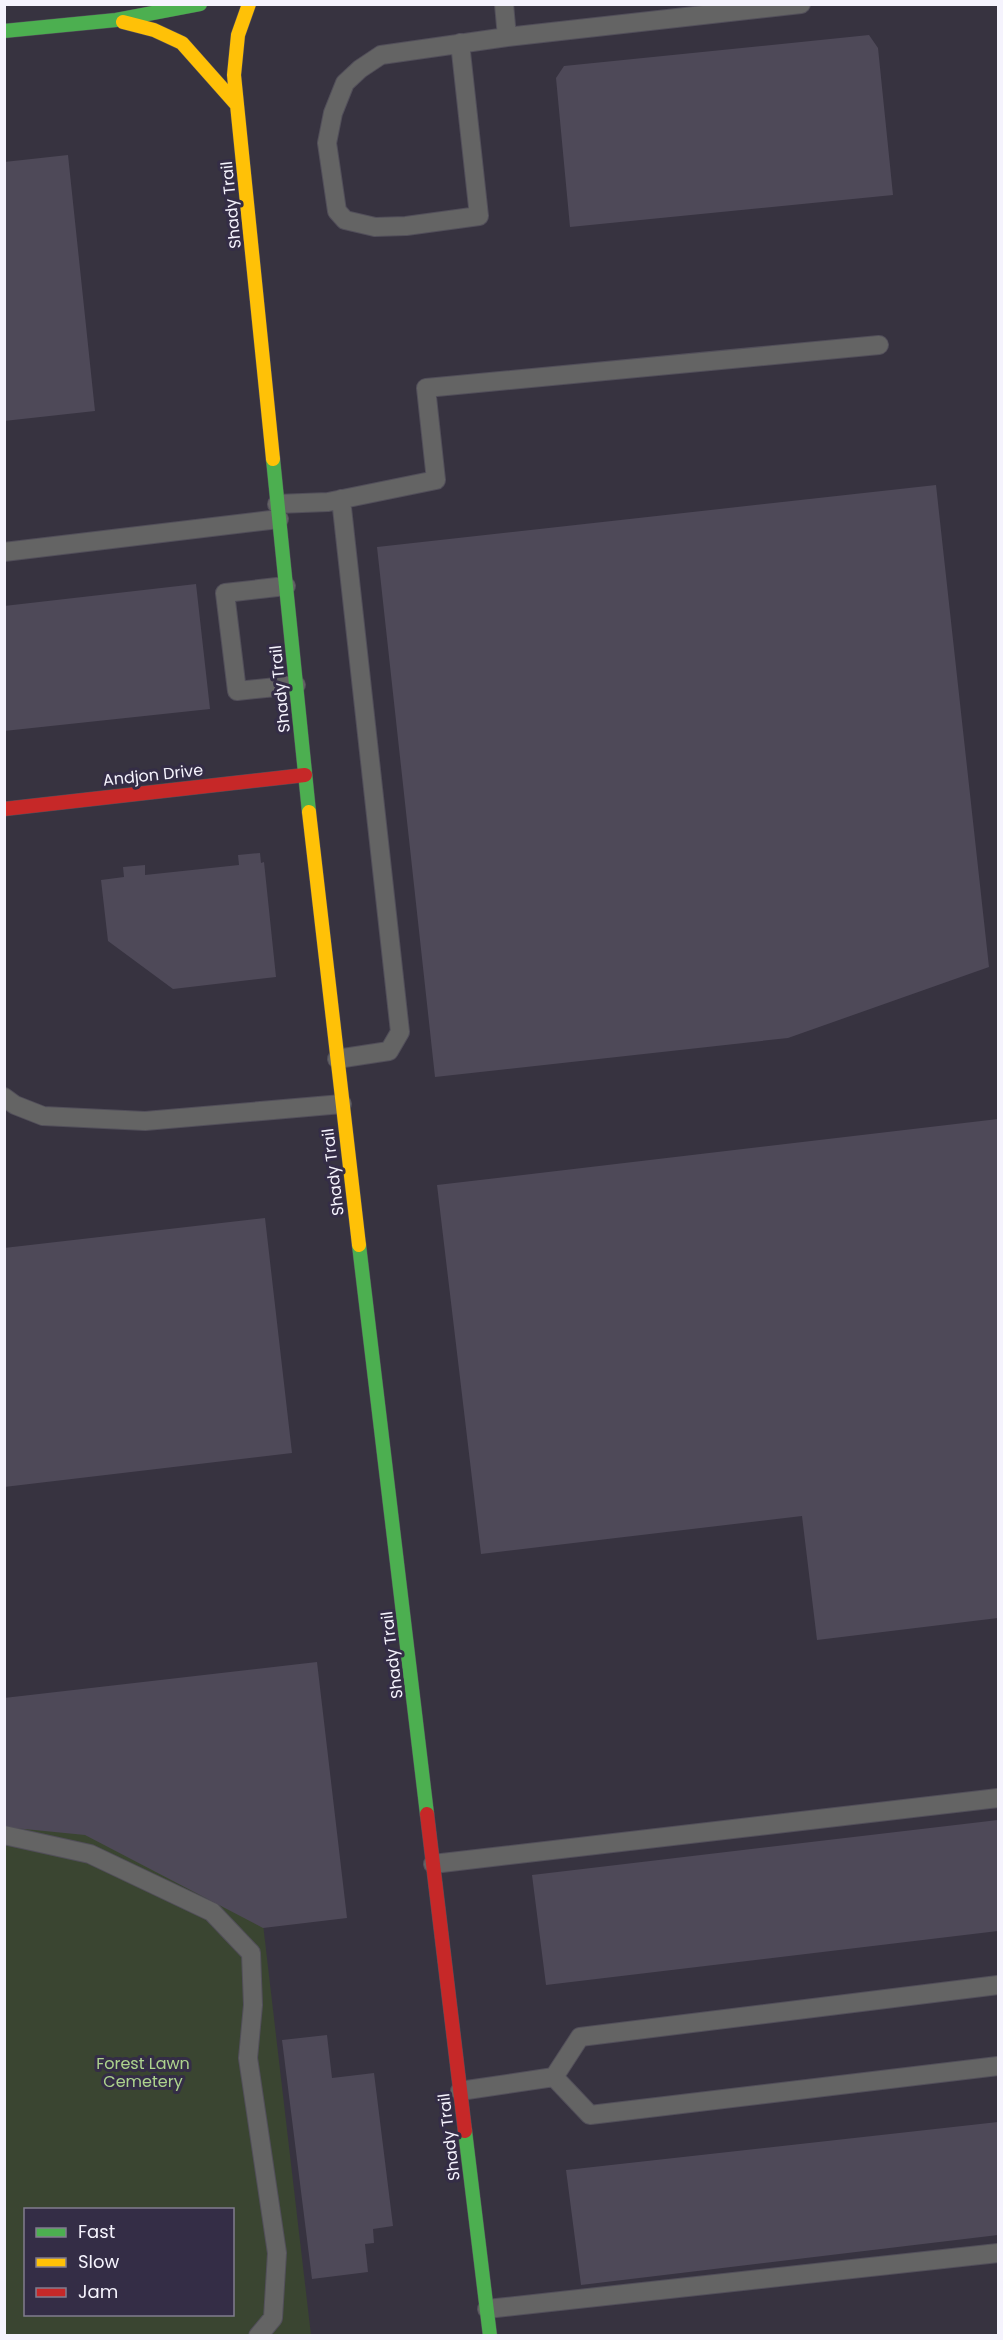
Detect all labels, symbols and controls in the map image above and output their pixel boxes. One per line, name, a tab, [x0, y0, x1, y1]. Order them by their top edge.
street label: Shady Trail	[215, 160, 247, 250]
street label: Shady Trail	[264, 644, 296, 734]
street label: Andjon Drive	[102, 758, 204, 792]
street label: Shady Trail	[316, 1127, 350, 1217]
street label: Shady Trail	[375, 1610, 409, 1700]
park label: Forest Lawn Cemetery	[96, 2052, 190, 2093]
street label: Shady Trail	[432, 2092, 466, 2182]
legend	[24, 2208, 234, 2316]
text: Fast	[78, 2219, 115, 2244]
text: Slow	[78, 2249, 120, 2274]
text: Jam	[78, 2279, 118, 2304]

